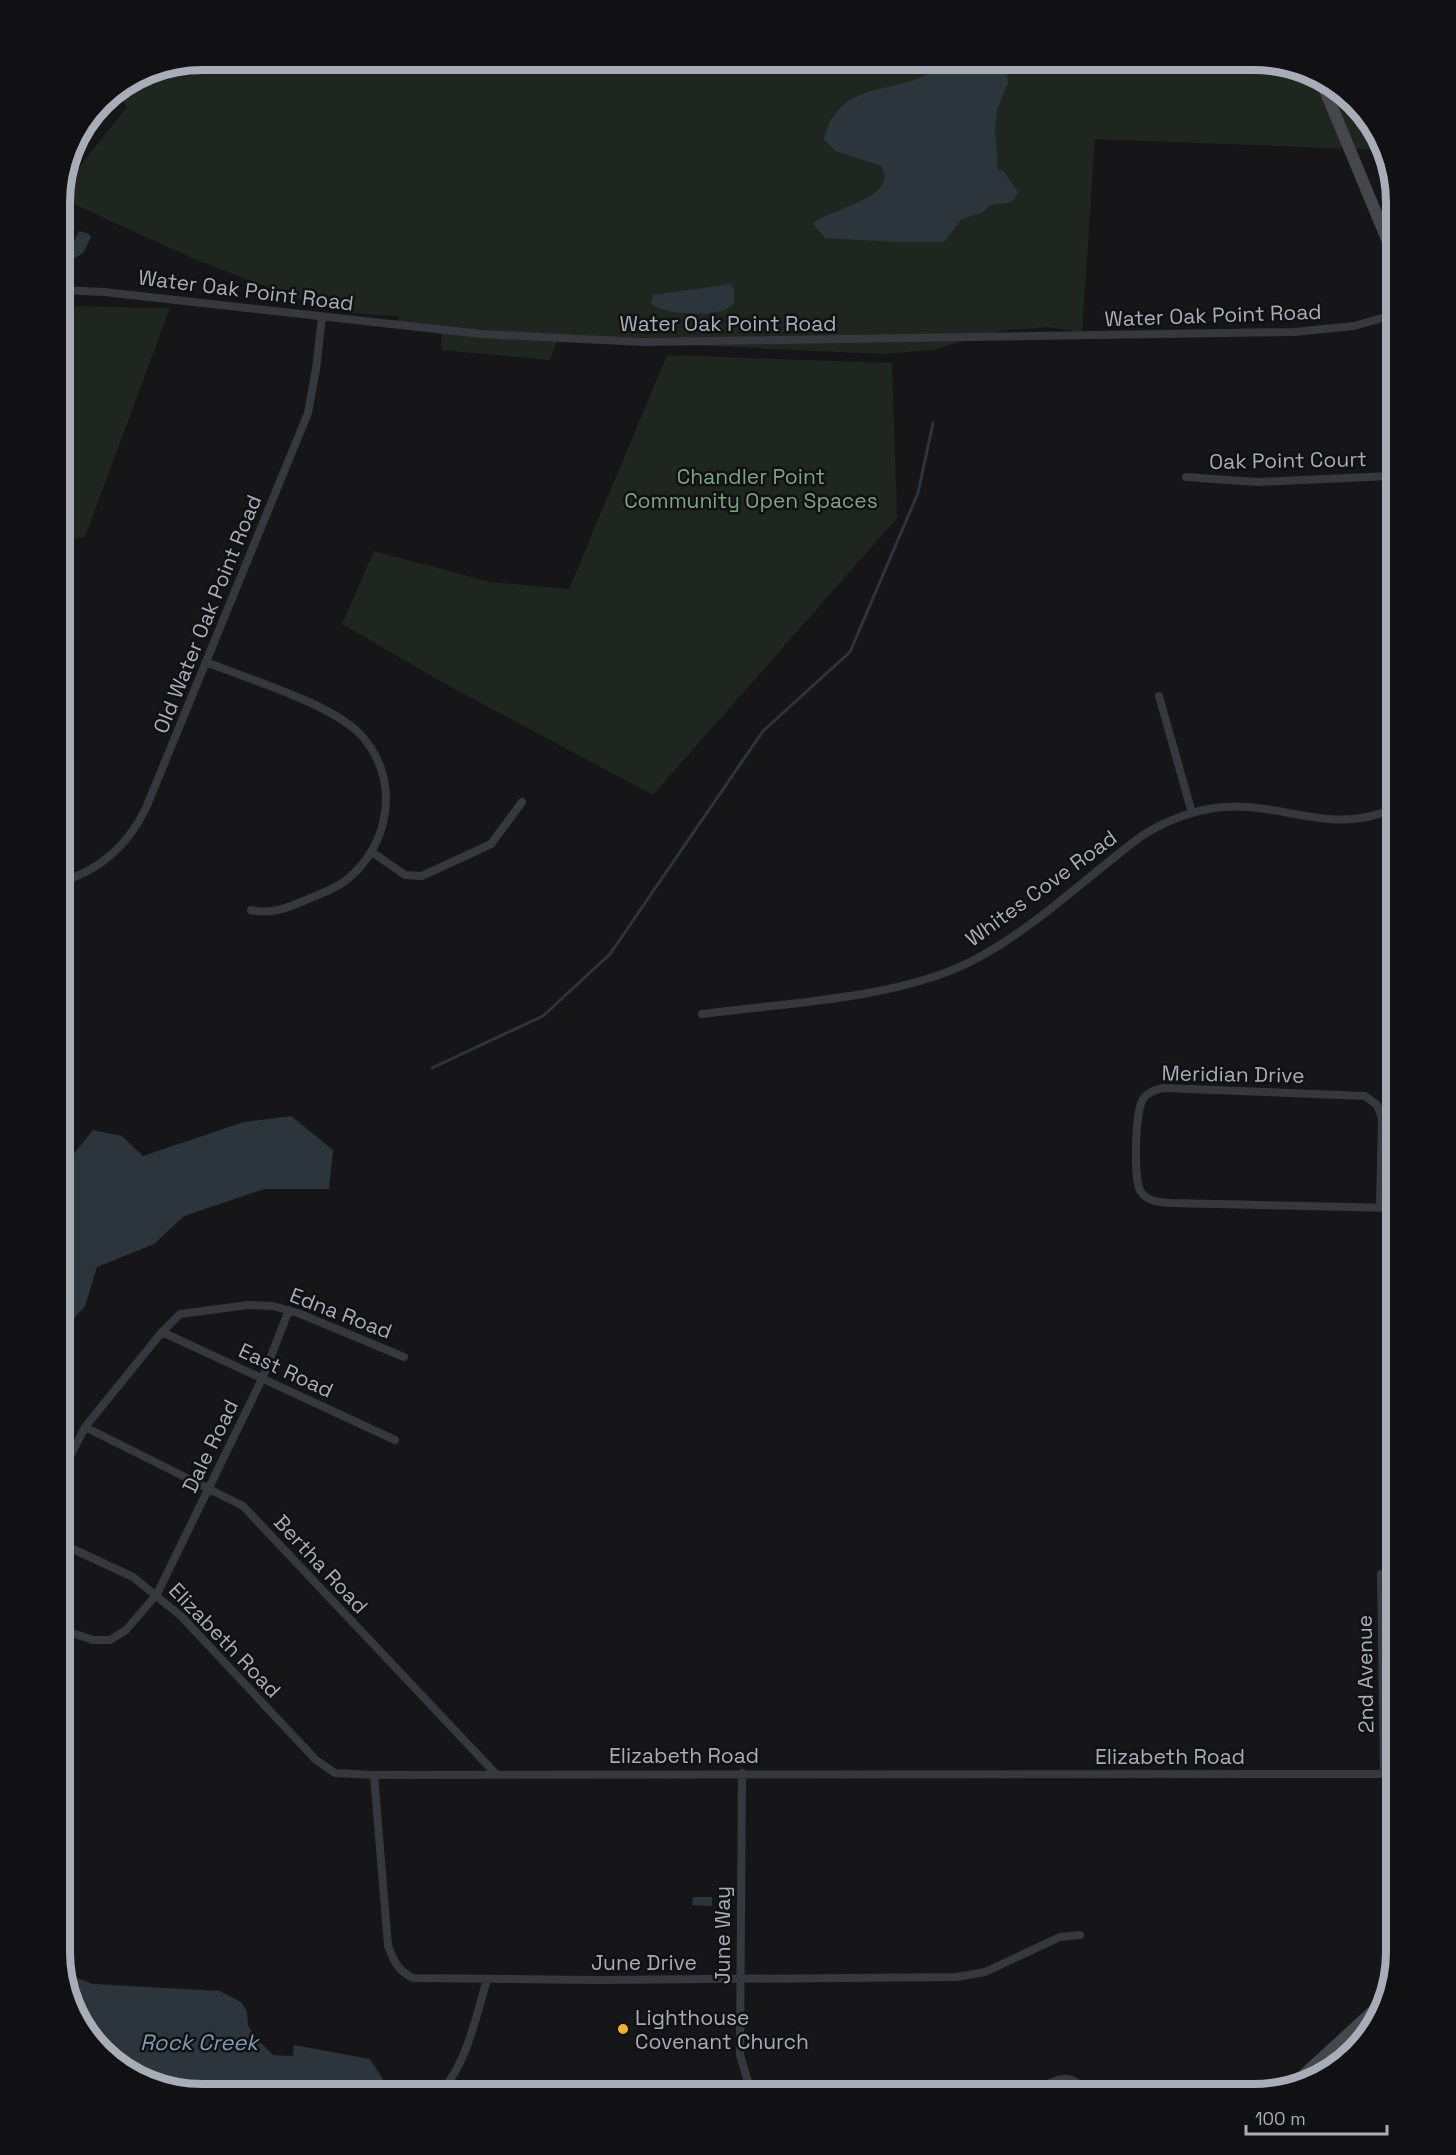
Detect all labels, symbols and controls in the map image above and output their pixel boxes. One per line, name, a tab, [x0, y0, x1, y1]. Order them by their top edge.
street label: Water Oak Point Road	[137, 263, 355, 317]
street label: Water Oak Point Road	[1104, 298, 1322, 332]
street label: Water Oak Point Road	[620, 310, 837, 337]
street label: Oak Point Court	[1209, 445, 1367, 475]
park label: Chandler Point Community Open Spaces	[624, 463, 878, 514]
street label: Old Water Oak Point Road	[147, 491, 267, 737]
street label: Whites Cove Road	[960, 824, 1122, 952]
street label: Meridian Drive	[1161, 1059, 1305, 1089]
street label: Edna Road	[286, 1281, 396, 1345]
street label: East Road	[234, 1336, 338, 1404]
street label: Dale Road	[176, 1395, 244, 1497]
street label: Bertha Road	[268, 1509, 374, 1619]
street label: Elizabeth Road	[163, 1577, 287, 1703]
street label: 2nd Avenue	[1350, 1615, 1380, 1733]
street label: Elizabeth Road	[609, 1742, 759, 1769]
street label: Elizabeth Road	[1095, 1743, 1245, 1770]
street label: June Way	[709, 1886, 736, 1984]
street label: June Drive	[591, 1949, 697, 1976]
place label: Lighthouse Covenant Church	[635, 2004, 809, 2055]
marker: Lighthouse Covenant Church	[616, 2022, 630, 2036]
water label: Rock Creek	[140, 2028, 260, 2056]
scale bar	[1246, 2098, 1387, 2136]
text: 100 m	[1255, 2107, 1306, 2130]

